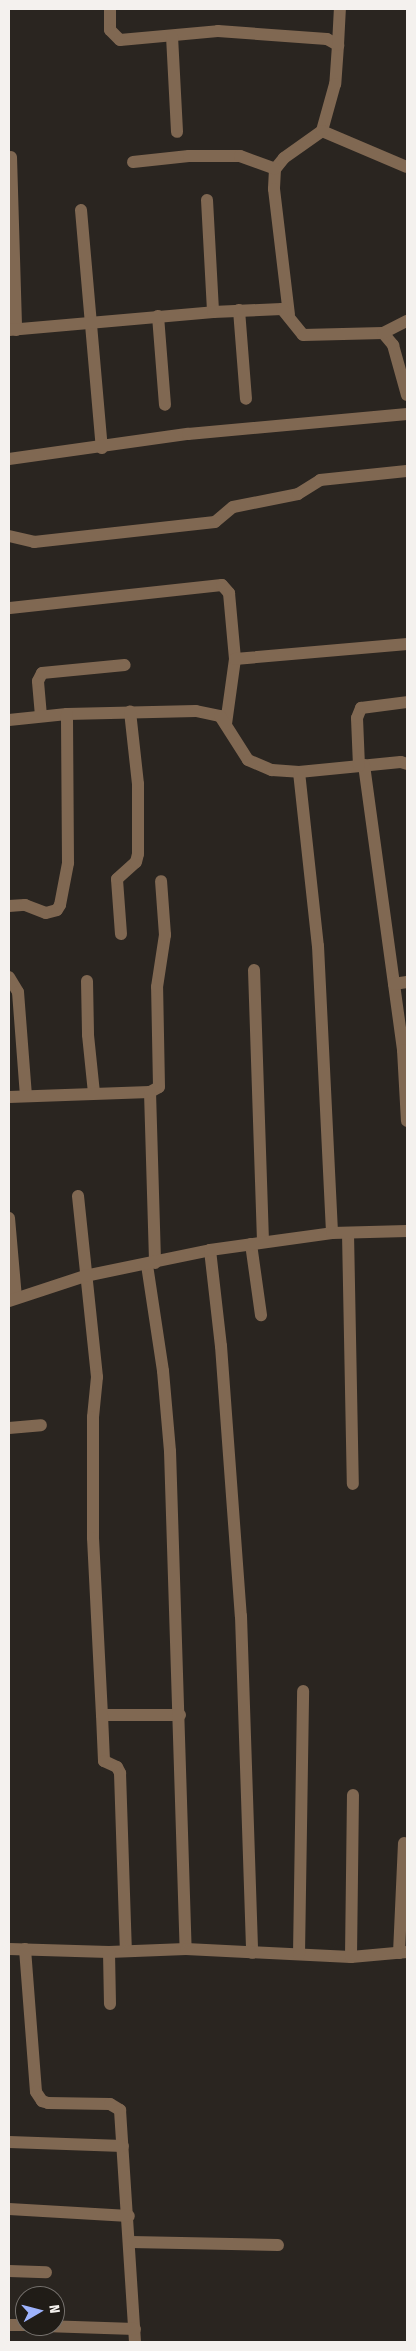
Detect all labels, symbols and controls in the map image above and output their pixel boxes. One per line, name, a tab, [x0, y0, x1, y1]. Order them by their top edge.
north arrow	[15, 2286, 65, 2336]
text: N	[45, 2304, 63, 2314]

